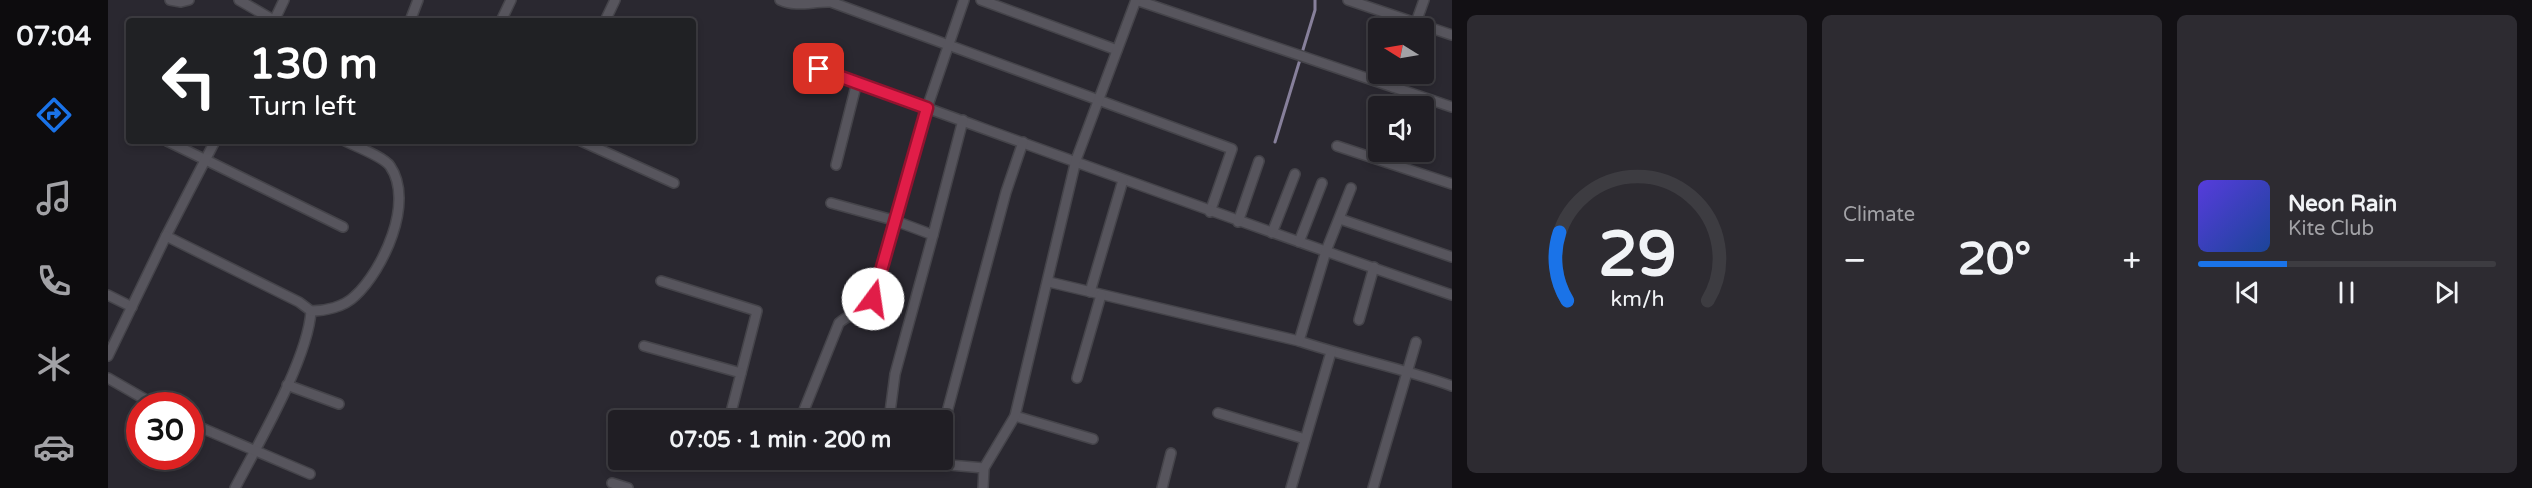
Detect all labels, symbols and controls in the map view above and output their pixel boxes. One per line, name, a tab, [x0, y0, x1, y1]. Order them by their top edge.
north arrow	[1368, 18, 1434, 84]
map controls	[1368, 18, 1434, 162]
text: 07:04	[17, 20, 91, 53]
text: 130 m	[249, 39, 378, 90]
icon: left	[150, 42, 228, 120]
pin	[793, 43, 844, 94]
icon: arrive	[802, 52, 835, 85]
text: Turn left	[249, 90, 356, 123]
icon: directions	[33, 94, 75, 136]
button: sound	[1368, 96, 1434, 162]
icon: music	[33, 177, 75, 219]
text: Neon Rain	[2288, 191, 2397, 217]
text: Climate	[1843, 203, 1915, 227]
text: Kite Club	[2288, 217, 2374, 241]
text: 29	[1598, 218, 1676, 293]
text: 20°	[1958, 233, 2031, 287]
text: −	[1843, 241, 1867, 280]
text: +	[2122, 241, 2141, 280]
icon: phone	[33, 260, 75, 302]
position arrow	[841, 267, 905, 331]
icon: previous	[2231, 276, 2264, 309]
icon: pause	[2330, 276, 2363, 309]
icon: next	[2430, 276, 2463, 309]
text: km/h	[1610, 286, 1664, 312]
icon: climate	[33, 343, 75, 385]
speed limit sign: 30	[126, 392, 204, 470]
icon: car	[33, 426, 75, 468]
text: 07:05 · 1 min · 200 m	[670, 427, 891, 453]

